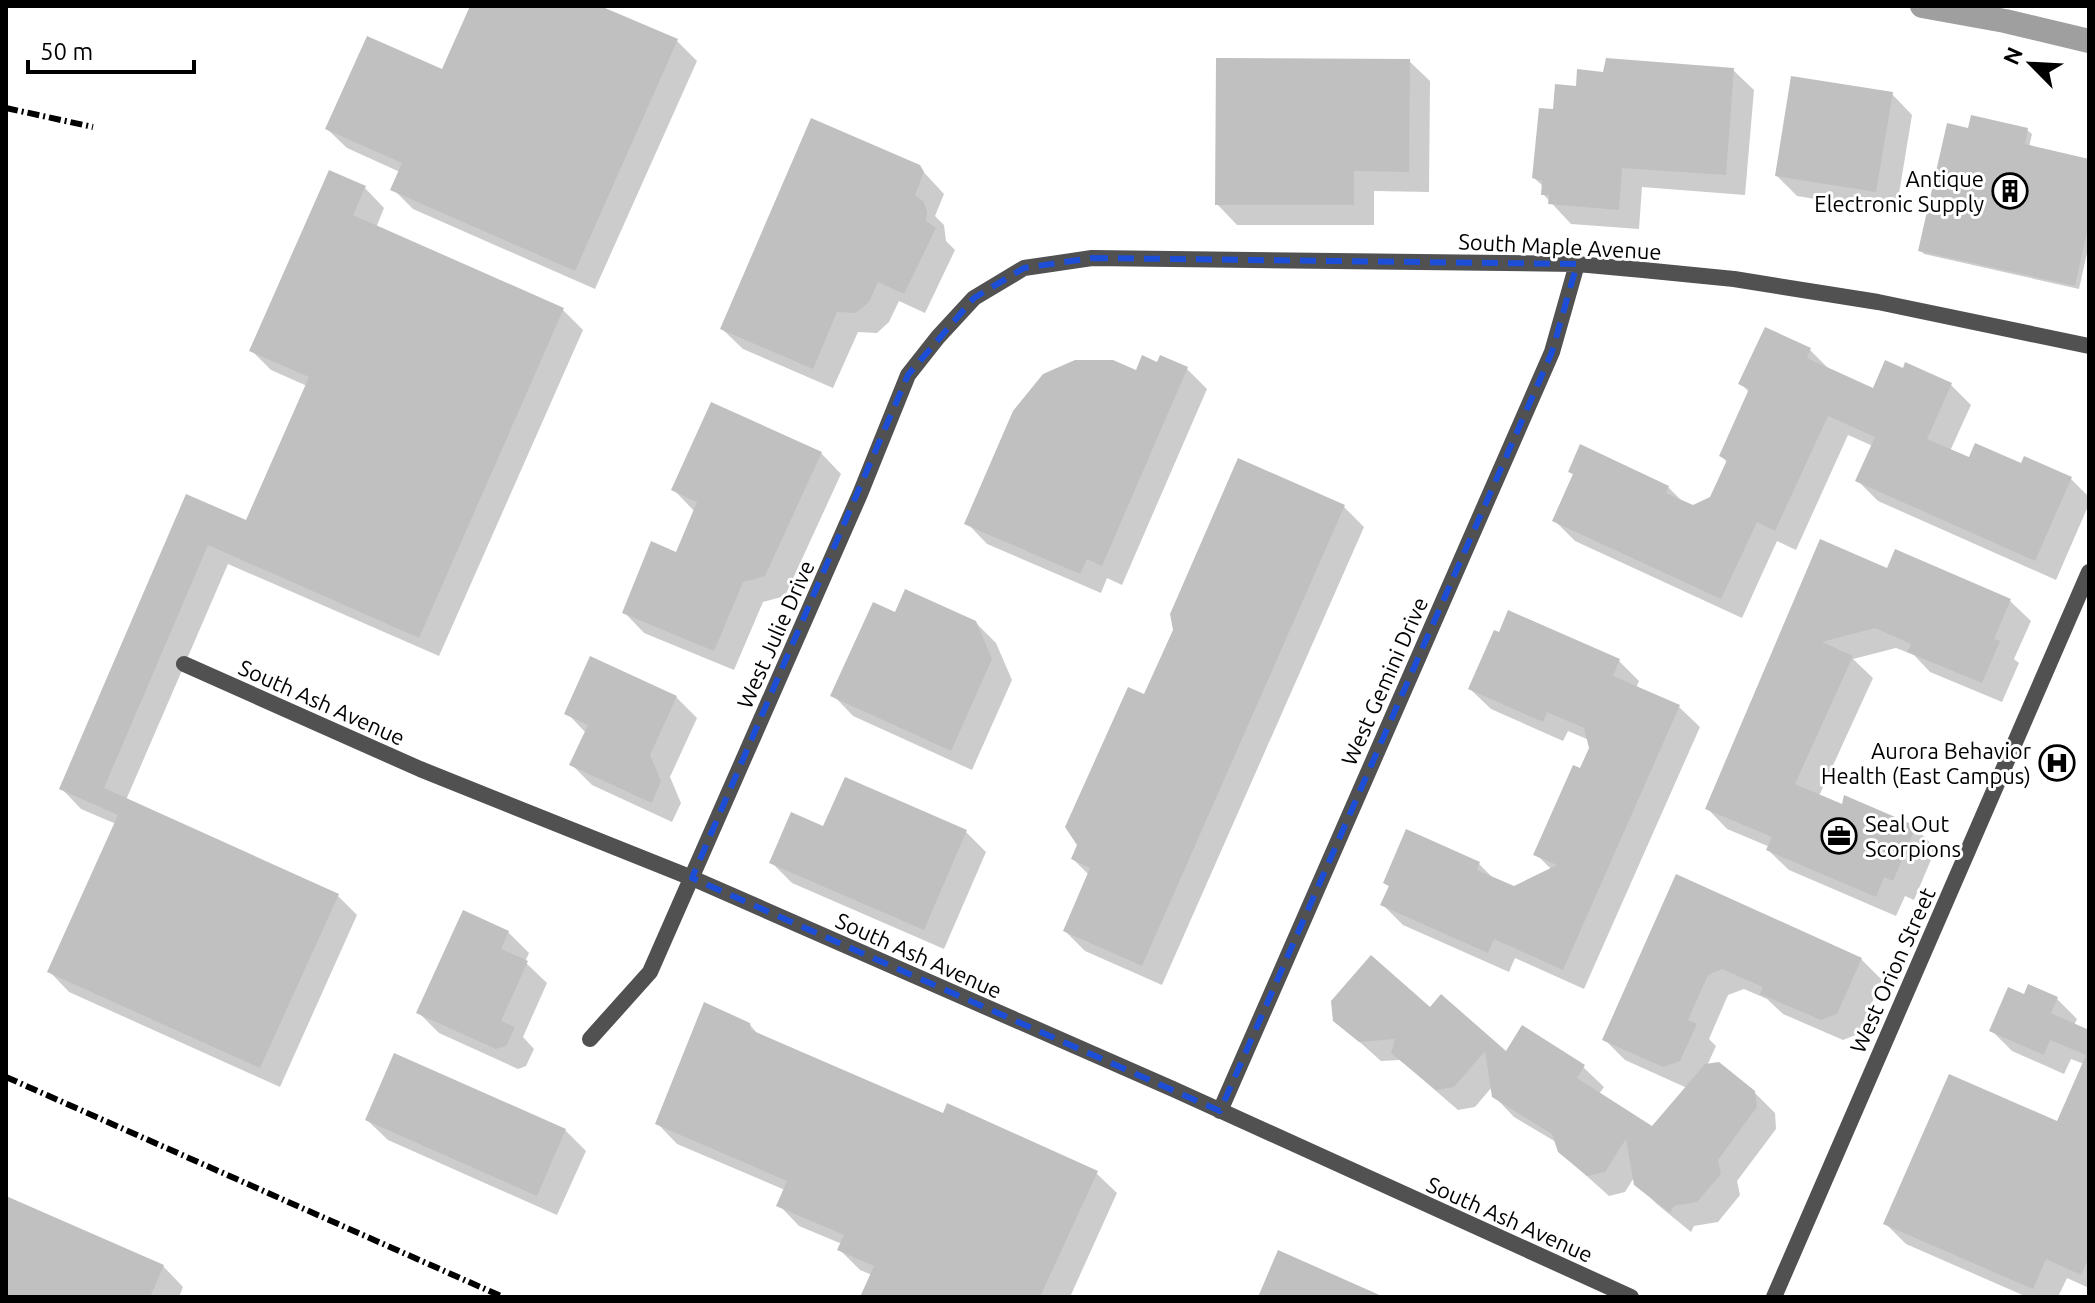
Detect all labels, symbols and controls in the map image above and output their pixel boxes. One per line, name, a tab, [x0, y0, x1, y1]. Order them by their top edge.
scale bar	[28, 24, 194, 74]
north arrow	[1991, 24, 2071, 104]
text: 50 m	[40, 38, 93, 65]
text: N	[1998, 43, 2027, 68]
place label: Antique Electronic Supply	[1814, 166, 1984, 216]
building icon: Antique Electronic Supply	[1991, 172, 2029, 210]
street label: South Maple Avenue	[1458, 228, 1662, 264]
street label: West Julie Drive	[731, 556, 819, 712]
street label: West Gemini Drive	[1336, 593, 1432, 769]
street label: South Ash Avenue	[235, 654, 409, 750]
place label: Aurora Behavior Health (East Campus)	[1821, 738, 2032, 789]
hospital icon: Aurora Behavior Health (East Campus)	[2038, 744, 2076, 782]
place label: Seal Out Scorpions	[1865, 811, 1961, 861]
office icon: Seal Out Scorpions	[1820, 817, 1858, 855]
street label: West Orion Street	[1844, 883, 1940, 1056]
street label: South Ash Avenue	[832, 907, 1006, 1003]
street label: South Ash Avenue	[1423, 1171, 1597, 1267]

